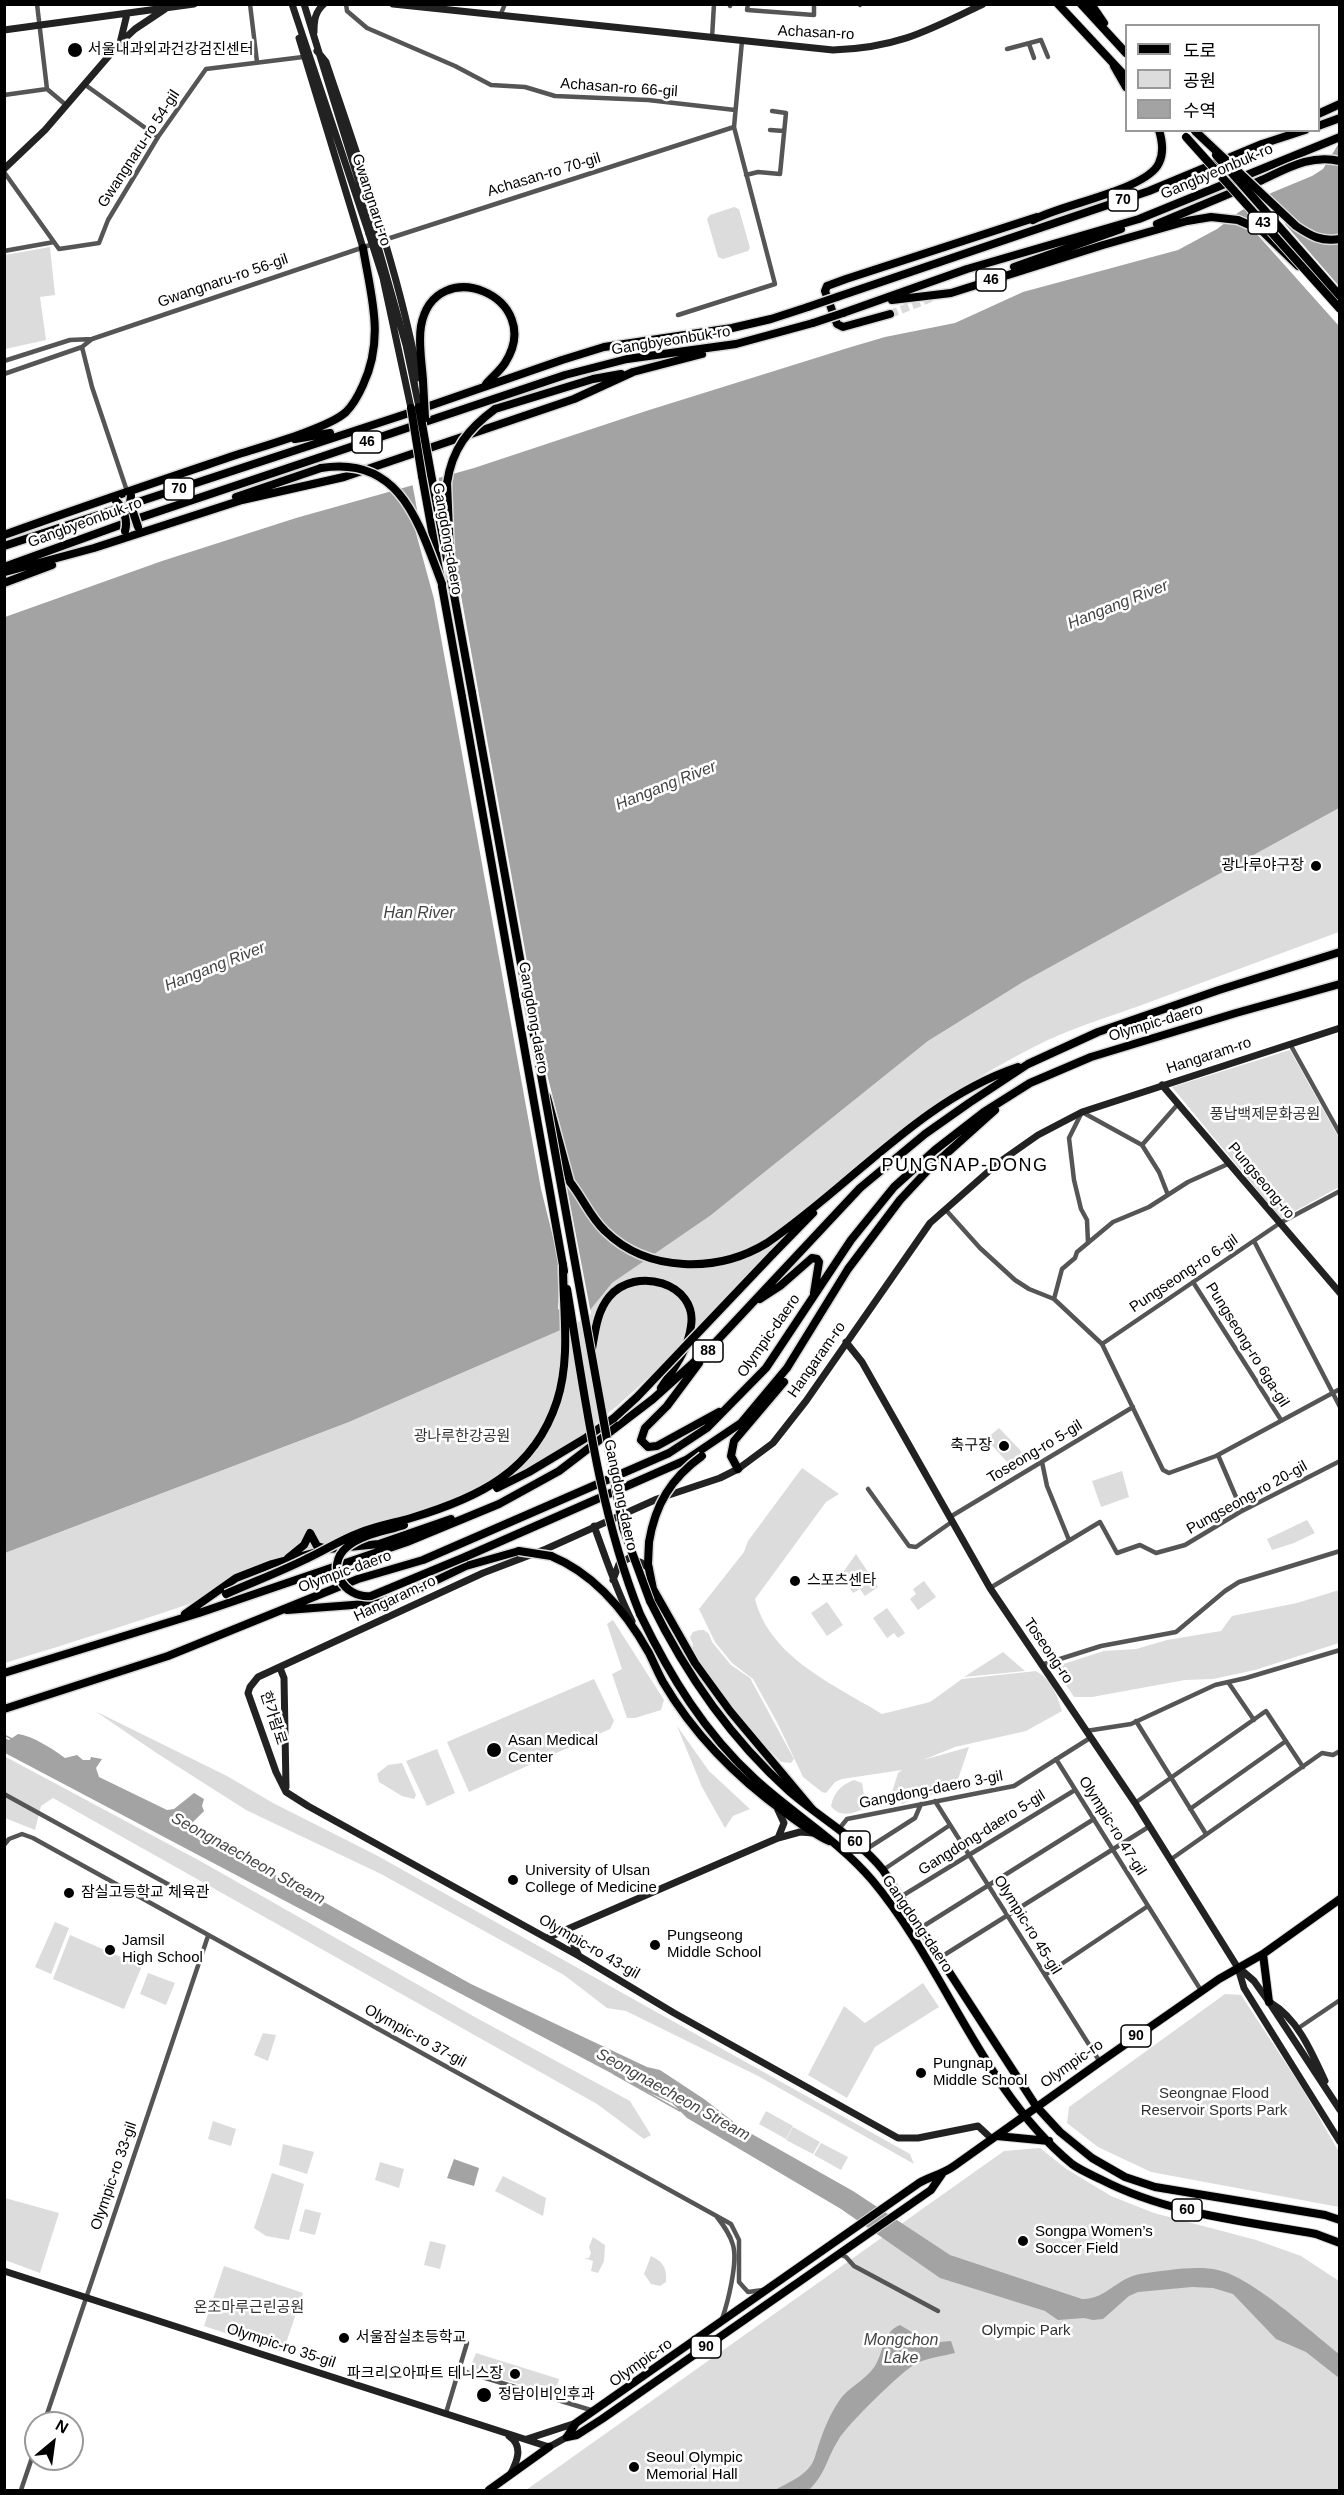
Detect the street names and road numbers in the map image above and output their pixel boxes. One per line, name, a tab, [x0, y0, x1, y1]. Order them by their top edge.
street label: Achasan-ro	[777, 22, 855, 44]
street label: Achasan-ro 66-gil	[560, 75, 678, 101]
street label: Gwangnaru-ro 54-gil	[94, 87, 184, 211]
street label: Gangbyeonbuk-ro	[1158, 140, 1276, 204]
street label: Achasan-ro 70-gil	[485, 149, 603, 201]
street label: Gwangnaru-ro	[348, 152, 394, 248]
road number: 70	[1108, 189, 1138, 211]
road number: 43	[1248, 212, 1278, 234]
street label: Gwangnaru-ro 56-gil	[155, 250, 291, 312]
road number: 46	[976, 269, 1006, 291]
street label: Gangbyeonbuk-ro	[610, 323, 732, 359]
road number: 46	[352, 431, 382, 453]
road number: 70	[164, 478, 194, 500]
street label: Gangdong-daero	[428, 482, 466, 596]
street label: Gangbyeonbuk-ro	[26, 494, 144, 552]
street label: Gangdong-daero	[514, 961, 552, 1075]
street label: Olympic-daero	[1107, 1000, 1205, 1046]
street label: Hangaram-ro	[1164, 1034, 1254, 1078]
street label: Pungseong-ro	[1224, 1139, 1298, 1223]
street label: Pungseong-ro 6-gil	[1126, 1231, 1242, 1317]
street label: Pungseong-ro 6ga-gil	[1201, 1279, 1293, 1411]
street label: Olympic-daero	[734, 1291, 804, 1381]
street label: Hangaram-ro	[784, 1319, 850, 1401]
road number: 88	[693, 1340, 723, 1362]
street label: Toseong-ro 5-gil	[984, 1417, 1086, 1487]
street label: Gangdong-daero	[599, 1438, 641, 1552]
street label: Pungseong-ro 20-gil	[1184, 1457, 1310, 1539]
street label: Olympic-daero	[296, 1547, 394, 1597]
street label: Hangaram-ro	[351, 1572, 439, 1626]
street label: Toseong-ro	[1020, 1615, 1076, 1687]
street label: 한가람로	[256, 1689, 290, 1747]
street label: Gangdong-daero 3-gil	[858, 1767, 1004, 1813]
street label: Olympic-ro 47-gil	[1074, 1773, 1150, 1879]
street label: Gangdong-daero 5-gil	[915, 1787, 1049, 1879]
road number: 60	[840, 1831, 870, 1853]
street label: Gangdong-daero	[878, 1872, 956, 1976]
street label: Olympic-ro 45-gil	[989, 1872, 1065, 1978]
street label: Olympic-ro 43-gil	[535, 1911, 643, 1983]
street label: Olympic-ro 37-gil	[361, 2001, 469, 2071]
road number: 90	[1121, 2025, 1151, 2047]
street label: Olympic-ro	[1037, 2036, 1107, 2092]
street label: Olympic-ro 33-gil	[87, 2119, 141, 2233]
road number: 60	[1172, 2199, 1202, 2221]
street label: Olympic-ro 35-gil	[224, 2320, 338, 2372]
street label: Olympic-ro	[606, 2335, 676, 2391]
road number: 90	[691, 2336, 721, 2358]

